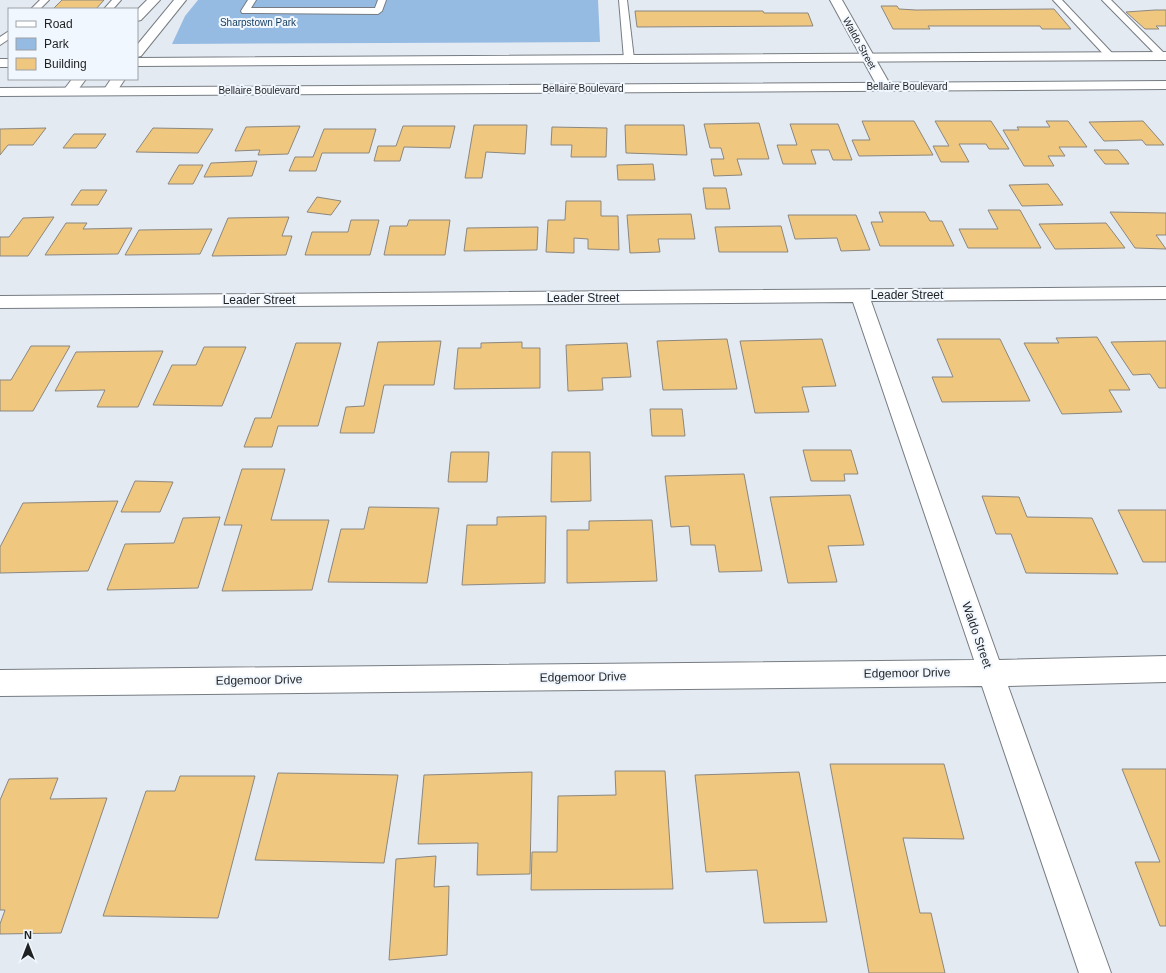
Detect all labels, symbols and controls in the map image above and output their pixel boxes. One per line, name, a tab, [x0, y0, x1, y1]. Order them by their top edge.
legend	[8, 8, 138, 80]
street label: Waldo Street	[841, 15, 878, 71]
text: Road	[44, 17, 73, 31]
park label: Sharpstown Park	[220, 17, 297, 28]
text: Park	[44, 37, 70, 51]
text: Building	[44, 57, 87, 71]
street label: Bellaire Boulevard	[866, 81, 948, 92]
street label: Bellaire Boulevard	[542, 83, 624, 94]
street label: Bellaire Boulevard	[218, 85, 300, 96]
street label: Leader Street	[871, 288, 944, 302]
street label: Leader Street	[547, 291, 620, 305]
street label: Leader Street	[223, 293, 296, 307]
street label: Waldo Street	[959, 600, 995, 670]
street label: Edgemoor Drive	[864, 665, 951, 681]
street label: Edgemoor Drive	[540, 669, 627, 685]
street label: Edgemoor Drive	[216, 672, 303, 688]
north arrow	[8, 925, 48, 965]
text: N	[24, 929, 32, 941]

